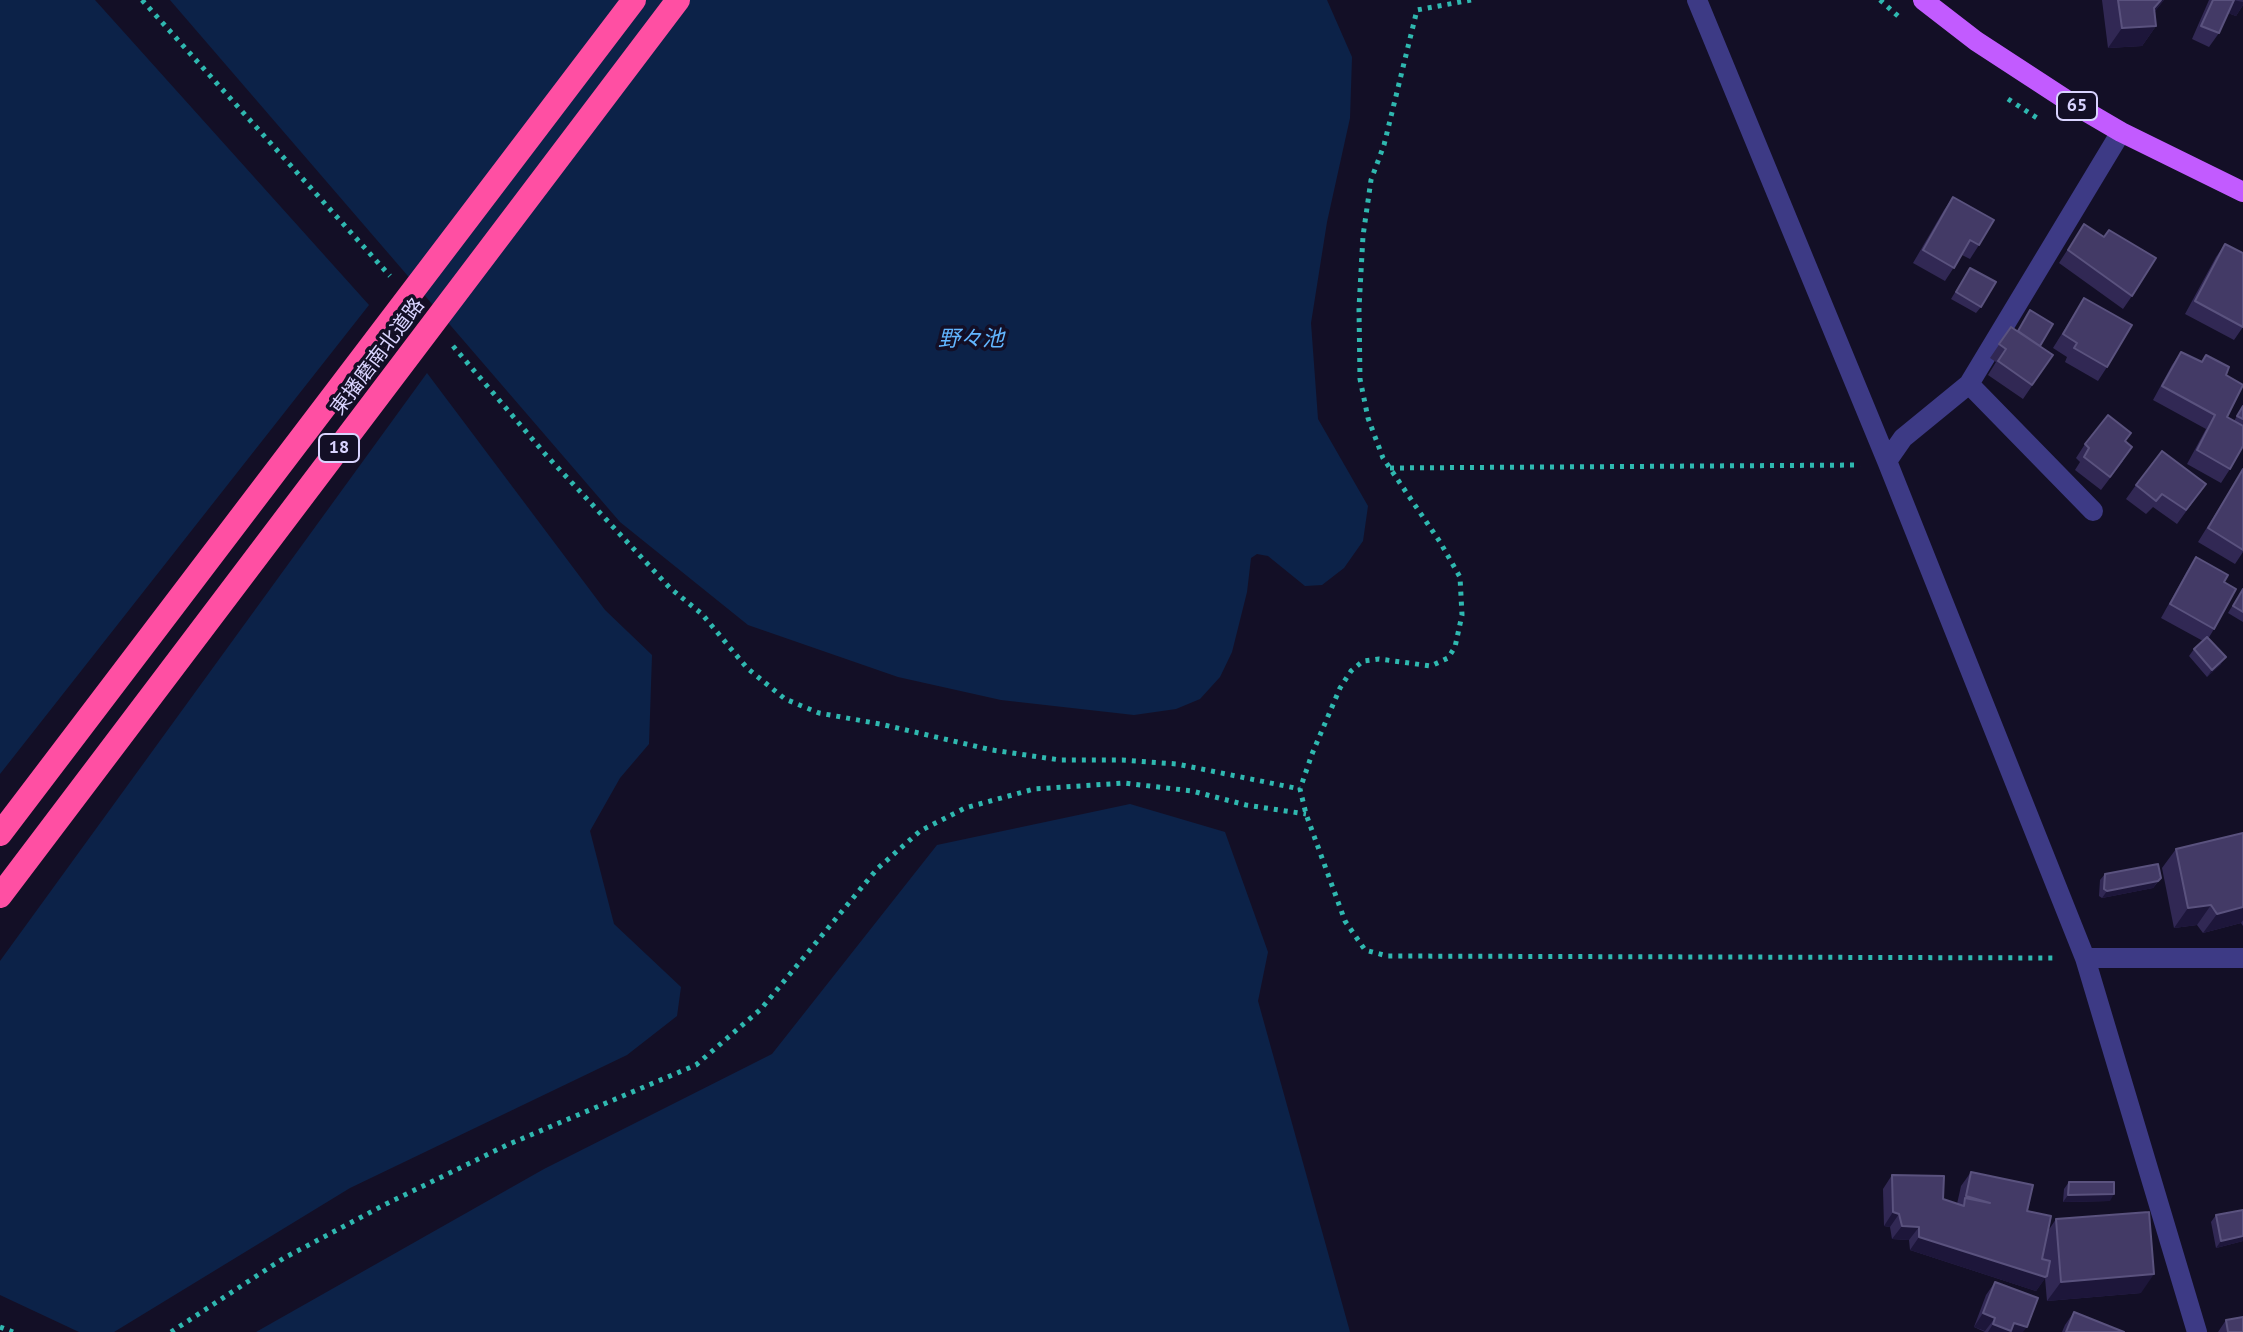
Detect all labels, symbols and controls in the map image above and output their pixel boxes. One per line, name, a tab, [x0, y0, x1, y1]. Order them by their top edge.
road number: 65	[2057, 92, 2097, 120]
street label: 東播磨南北道路	[326, 294, 430, 420]
water label: 野々池	[938, 327, 1004, 353]
road number: 18	[319, 434, 359, 462]

